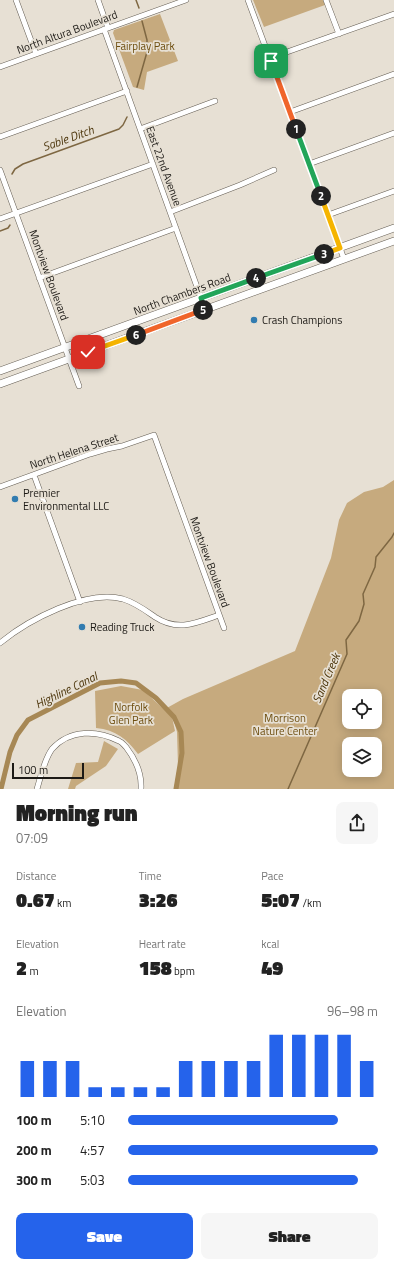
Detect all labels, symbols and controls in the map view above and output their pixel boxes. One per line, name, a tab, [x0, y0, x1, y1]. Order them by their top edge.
street label: North Altura Boulevard	[14, 6, 120, 58]
park label: Fairplay Park	[115, 38, 176, 54]
pin	[254, 44, 288, 78]
icon: arrive	[260, 50, 282, 72]
pin: 1	[286, 119, 306, 139]
water label: Sable Ditch	[40, 120, 97, 156]
text: 1	[293, 121, 299, 137]
street label: East 22nd Avenue	[142, 124, 186, 209]
pin: 2	[311, 186, 331, 206]
text: 2	[318, 188, 324, 204]
street label: Montview Boulevard	[25, 227, 73, 323]
pin: 3	[314, 244, 334, 264]
text: 3	[321, 246, 327, 262]
pin: 4	[246, 268, 266, 288]
street label: North Chambers Road	[131, 269, 233, 319]
text: 4	[253, 270, 259, 286]
pin: 5	[193, 300, 213, 320]
text: 5	[200, 302, 206, 318]
place label: Crash Champions	[262, 312, 342, 328]
marker: Crash Champions	[249, 315, 259, 325]
pin: 6	[126, 325, 146, 345]
text: 6	[133, 327, 139, 343]
pin	[71, 335, 105, 369]
icon: check	[77, 341, 99, 363]
street label: North Helena Street	[28, 429, 121, 473]
place label: Premier Environmental LLC	[23, 485, 109, 514]
marker: Premier Environmental LLC	[10, 494, 20, 504]
street label: Montview Boulevard	[186, 514, 234, 610]
place label: Reading Truck	[90, 619, 155, 635]
marker: Reading Truck	[77, 622, 87, 632]
water label: Sand Creek	[307, 648, 346, 706]
water label: Highline Canal	[32, 666, 102, 713]
map controls	[342, 689, 382, 777]
button: locate	[342, 689, 382, 729]
park label: Norfolk Glen Park	[109, 699, 154, 728]
park label: Morrison Nature Center	[253, 710, 318, 739]
button: layers	[342, 737, 382, 777]
scale bar	[12, 761, 84, 780]
text: 100 m	[18, 762, 48, 778]
text: Morning run	[16, 796, 138, 830]
button: share	[336, 802, 378, 844]
text: 07:09	[16, 828, 48, 848]
text: Distance	[16, 868, 56, 884]
text: Time	[139, 868, 162, 884]
text: Pace	[261, 868, 284, 884]
text: 0.67	[16, 884, 55, 915]
text: 3:26	[139, 884, 177, 915]
text: 5:07	[261, 884, 300, 915]
text: km	[55, 895, 72, 911]
text: /km	[300, 895, 322, 911]
text: Elevation	[16, 936, 59, 952]
text: Heart rate	[139, 936, 186, 952]
text: kcal	[261, 936, 279, 952]
text: 2	[16, 952, 27, 983]
text: 158	[139, 952, 172, 983]
text: 49	[261, 952, 283, 983]
text: m	[27, 963, 39, 979]
text: bpm	[172, 963, 195, 979]
text: Elevation	[16, 1001, 67, 1021]
text: 96–98 m	[327, 1001, 378, 1021]
text: 100 m	[16, 1110, 52, 1130]
text: 5:10	[80, 1110, 105, 1130]
text: 200 m	[16, 1140, 52, 1160]
text: 4:57	[80, 1140, 105, 1160]
text: 300 m	[16, 1170, 52, 1190]
text: 5:03	[80, 1170, 105, 1190]
button: Save	[16, 1213, 193, 1259]
button: Share	[201, 1213, 378, 1259]

